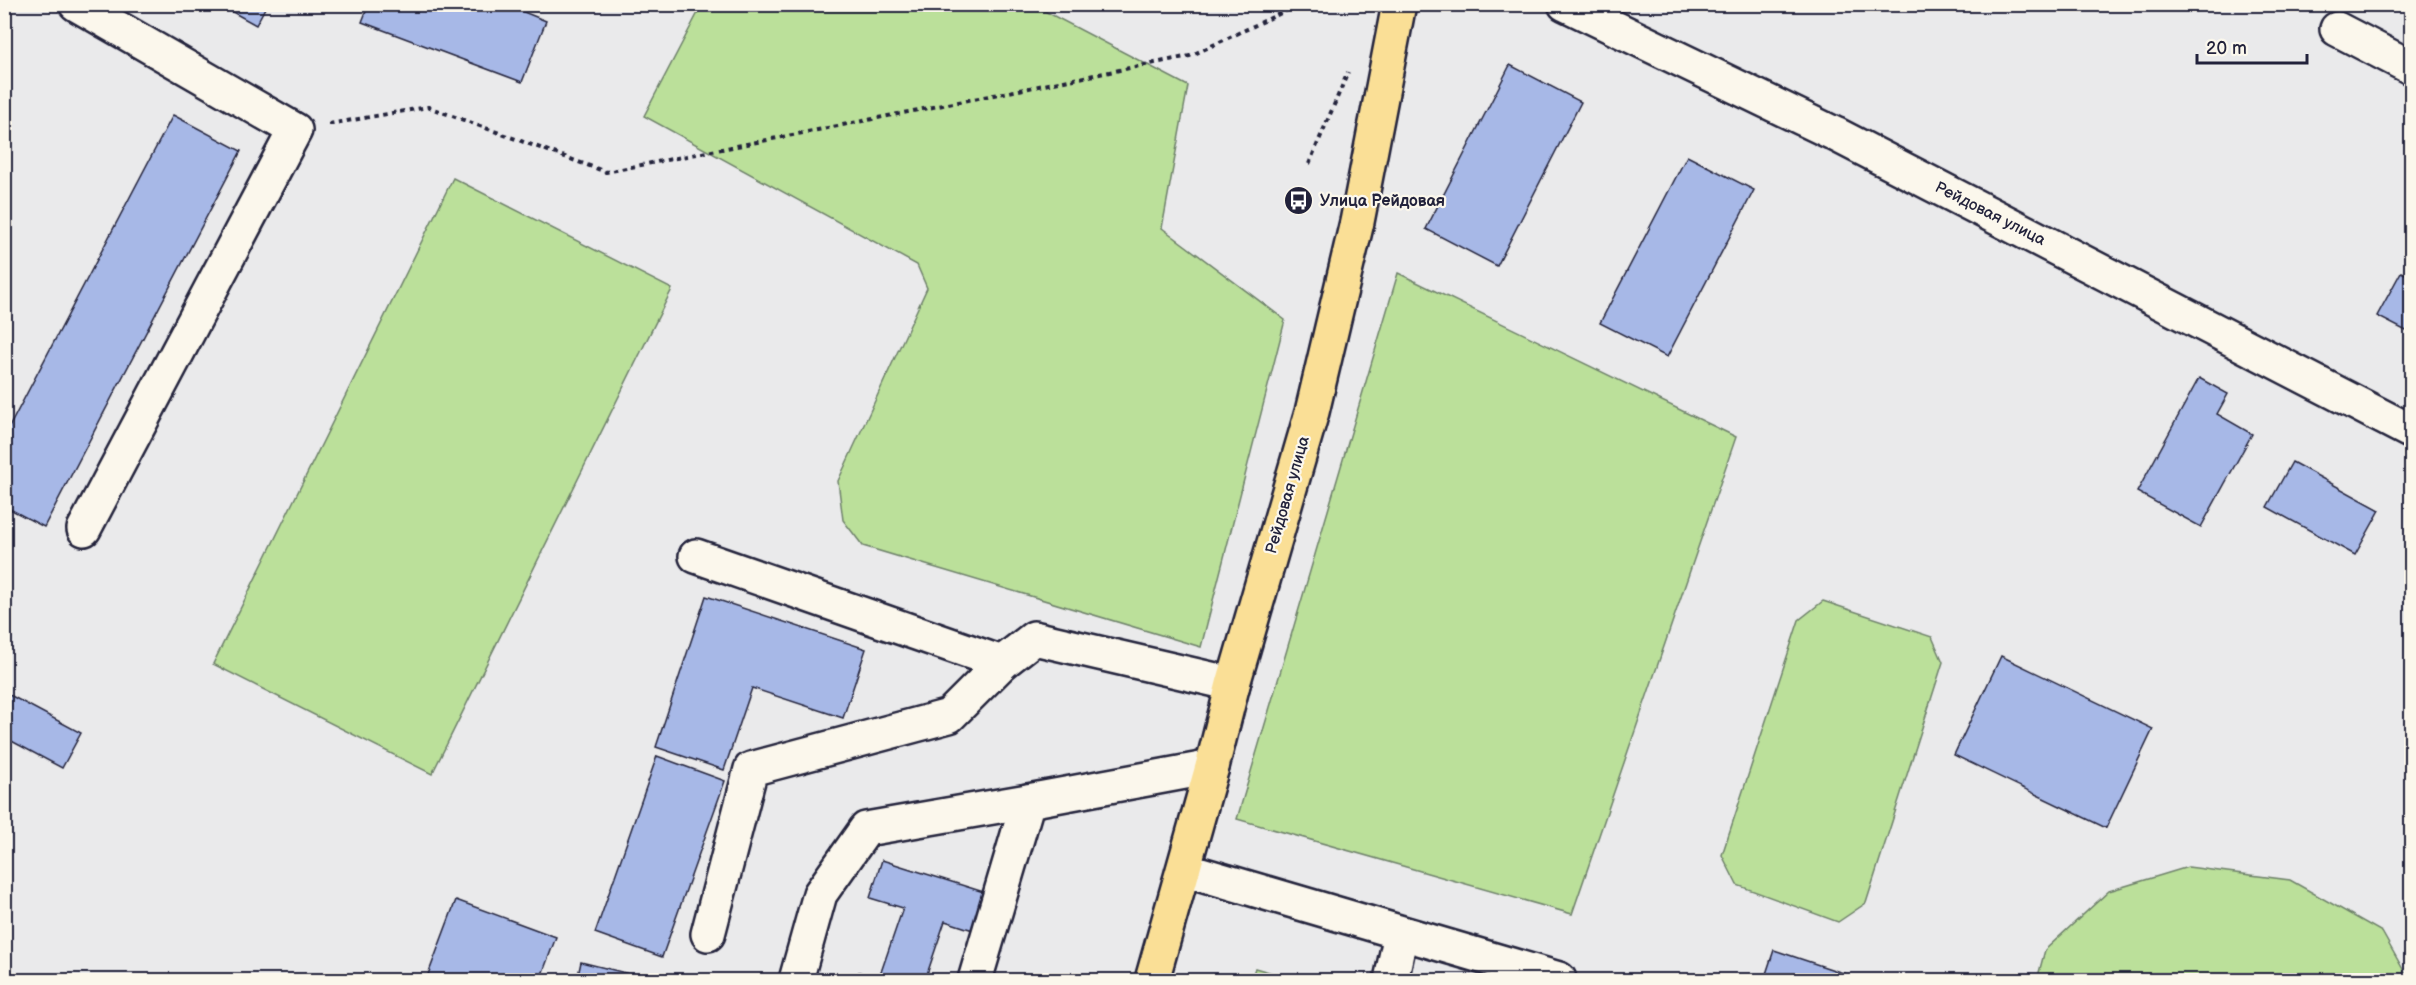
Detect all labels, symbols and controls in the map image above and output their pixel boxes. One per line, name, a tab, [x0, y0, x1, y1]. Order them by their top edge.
scale bar	[2197, 27, 2306, 65]
text: 20 m	[2206, 38, 2247, 59]
street label: Рейдовая улица	[1932, 178, 2049, 250]
bus stop icon: Улица Рейдовая	[1283, 185, 1315, 217]
place label: Улица Рейдовая	[1320, 192, 1445, 211]
street label: Рейдовая улица	[1262, 433, 1314, 556]

